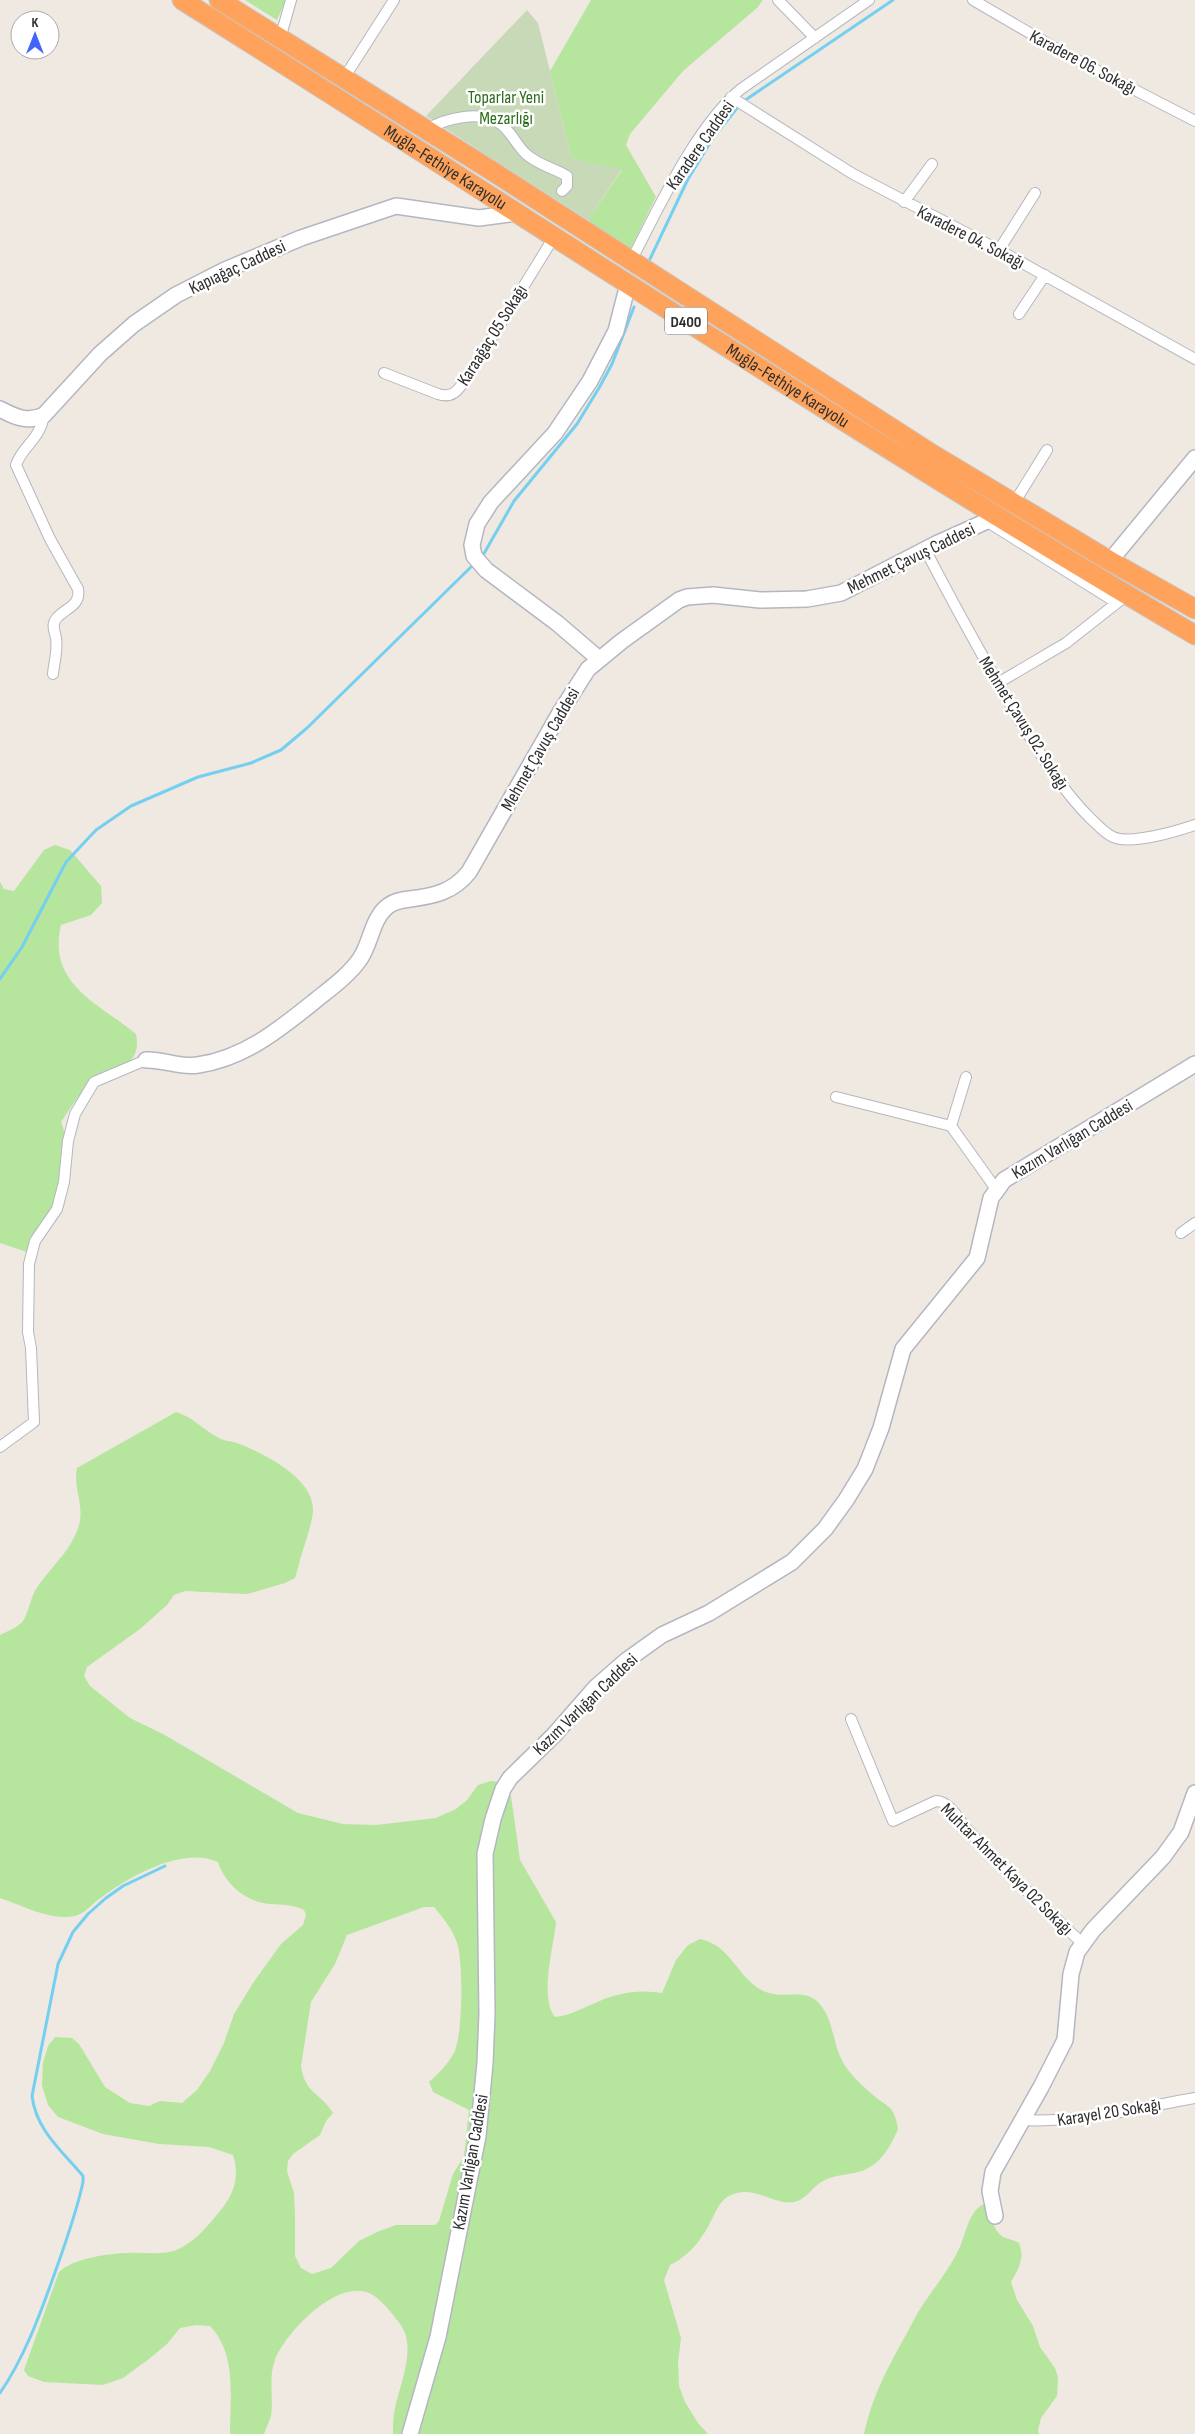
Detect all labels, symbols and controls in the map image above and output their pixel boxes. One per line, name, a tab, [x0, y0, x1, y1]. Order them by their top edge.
north arrow	[10, 10, 60, 60]
text: K	[32, 14, 39, 31]
street label: Karadere 06. Sokağı	[1026, 26, 1140, 99]
park label: Toparlar Yeni Mezarlığı	[468, 87, 544, 129]
street label: Karadere Caddesi	[662, 97, 739, 194]
street label: Muğla-Fethiye Karayolu	[380, 121, 510, 215]
street label: Karadere 04. Sokağı	[914, 201, 1028, 274]
street label: Kapıağaç Caddesi	[186, 236, 289, 299]
street label: Karaağaç 05 Sokağı	[453, 281, 532, 390]
road number: D400	[665, 308, 707, 334]
street label: Muğla-Fethiye Karayolu	[722, 339, 853, 433]
street label: Mehmet Çavuş Caddesi	[844, 519, 978, 598]
street label: Mehmet Çavuş 02. Sokağı	[974, 653, 1073, 794]
street label: Mehmet Çavuş Caddesi	[497, 684, 584, 815]
street label: Kazım Varlığan Caddesi	[1008, 1095, 1137, 1184]
street label: Kazım Varlığan Caddesi	[529, 1649, 642, 1760]
street label: Muhtar Ahmet Kaya 02 Sokağı	[936, 1799, 1077, 1940]
street label: Kazım Varlığan Caddesi	[448, 2093, 493, 2232]
street label: Karayel 20 Sokağı	[1056, 2094, 1162, 2131]

